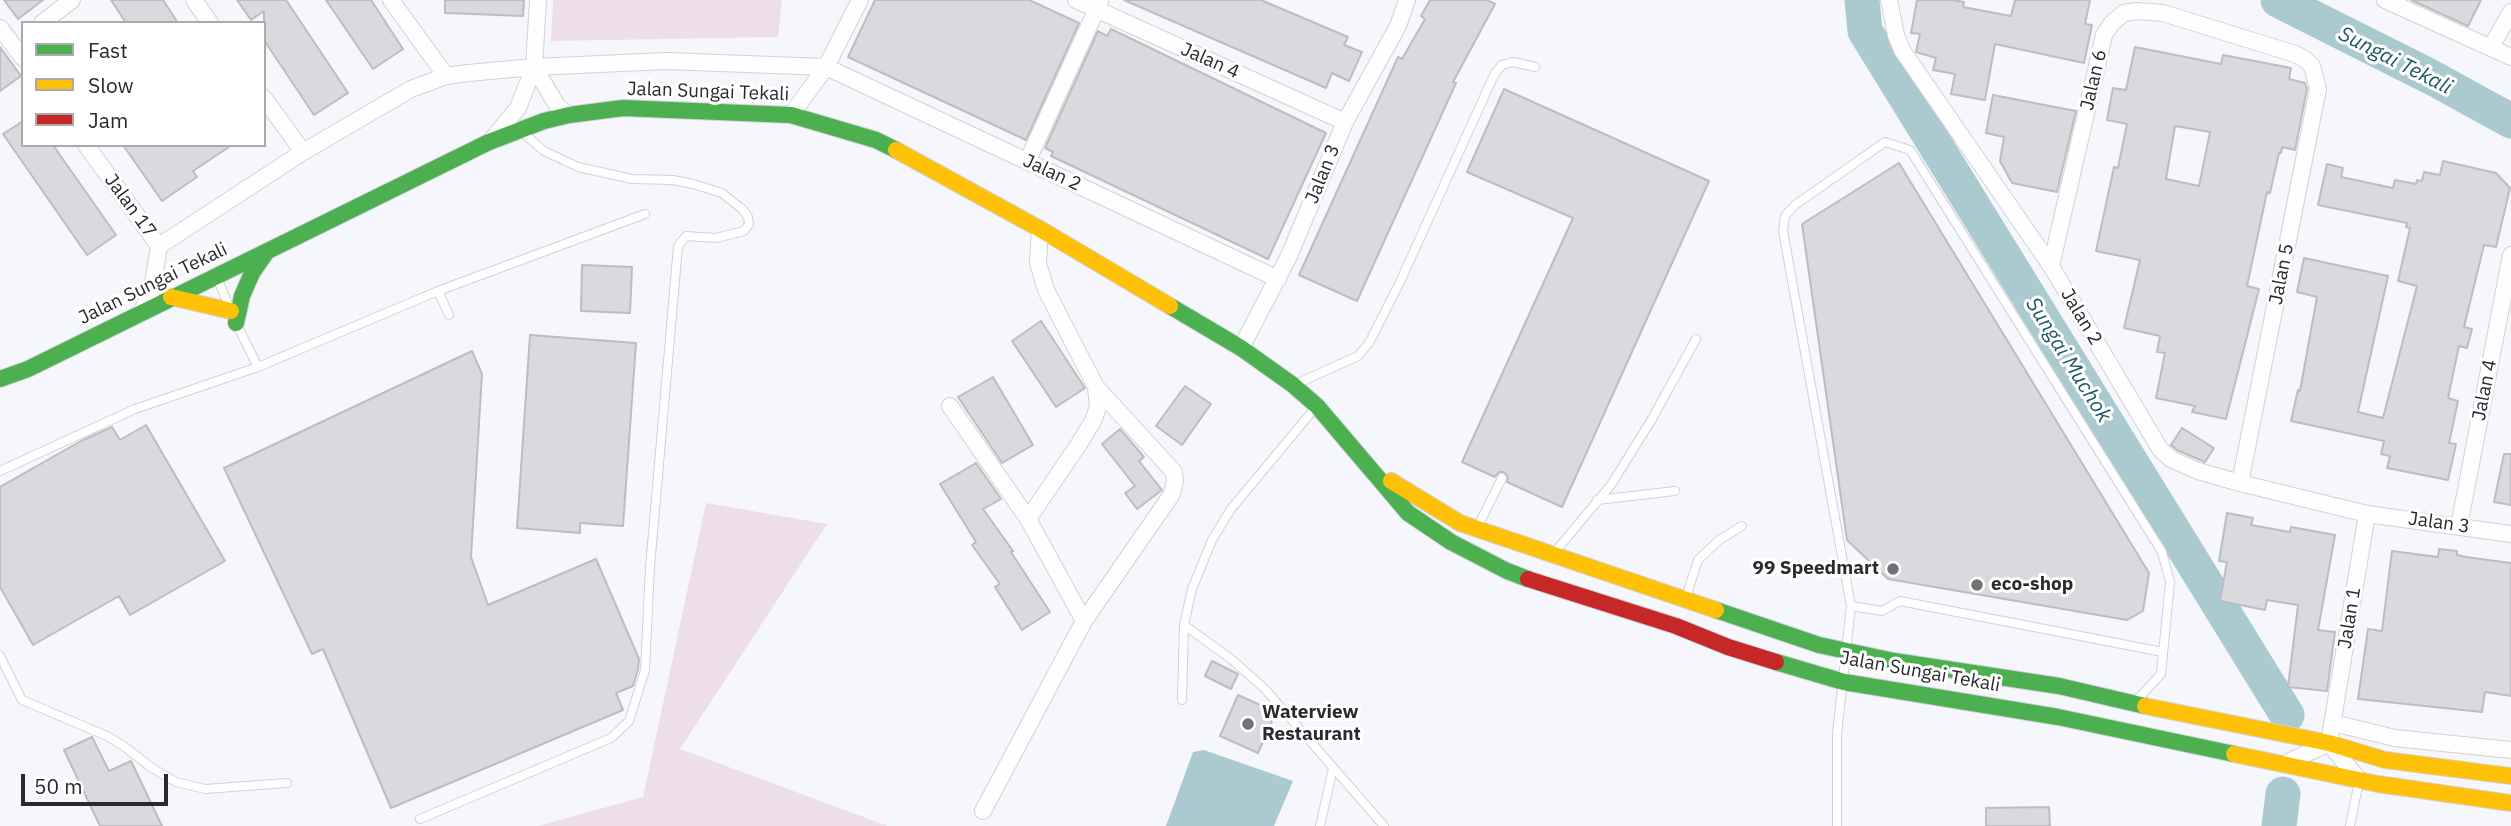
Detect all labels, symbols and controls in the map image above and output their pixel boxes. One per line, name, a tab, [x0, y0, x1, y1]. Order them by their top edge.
legend	[21, 21, 266, 147]
water label: Sungai Tekali	[2334, 22, 2456, 100]
text: Fast	[88, 36, 128, 64]
street label: Jalan 4	[1177, 38, 1243, 84]
street label: Jalan 6	[2076, 47, 2112, 113]
text: Slow	[88, 71, 134, 99]
street label: Jalan Sungai Tekali	[626, 78, 790, 106]
text: Jam	[88, 106, 128, 134]
street label: Jalan 3	[1301, 141, 1345, 207]
street label: Jalan 2	[1019, 150, 1085, 196]
street label: Jalan 17	[99, 170, 161, 242]
street label: Jalan Sungai Tekali	[75, 238, 231, 330]
street label: Jalan 5	[2265, 241, 2299, 307]
street label: Jalan 2	[2055, 285, 2107, 349]
water label: Sungai Muchok	[2020, 293, 2116, 427]
street label: Jalan 4	[2468, 357, 2502, 423]
street label: Jalan 3	[2407, 507, 2471, 539]
place label: 99 Speedmart	[1753, 558, 1879, 580]
marker: 99 Speedmart	[1885, 561, 1901, 577]
place label: eco-shop	[1991, 574, 2073, 596]
marker: eco-shop	[1969, 577, 1985, 593]
street label: Jalan 1	[2334, 586, 2366, 650]
street label: Jalan Sungai Tekali	[1838, 647, 2002, 697]
place label: Waterview Restaurant	[1262, 702, 1361, 746]
marker: Waterview Restaurant	[1240, 716, 1256, 732]
scale bar	[24, 760, 172, 804]
text: 50 m	[34, 772, 83, 800]

